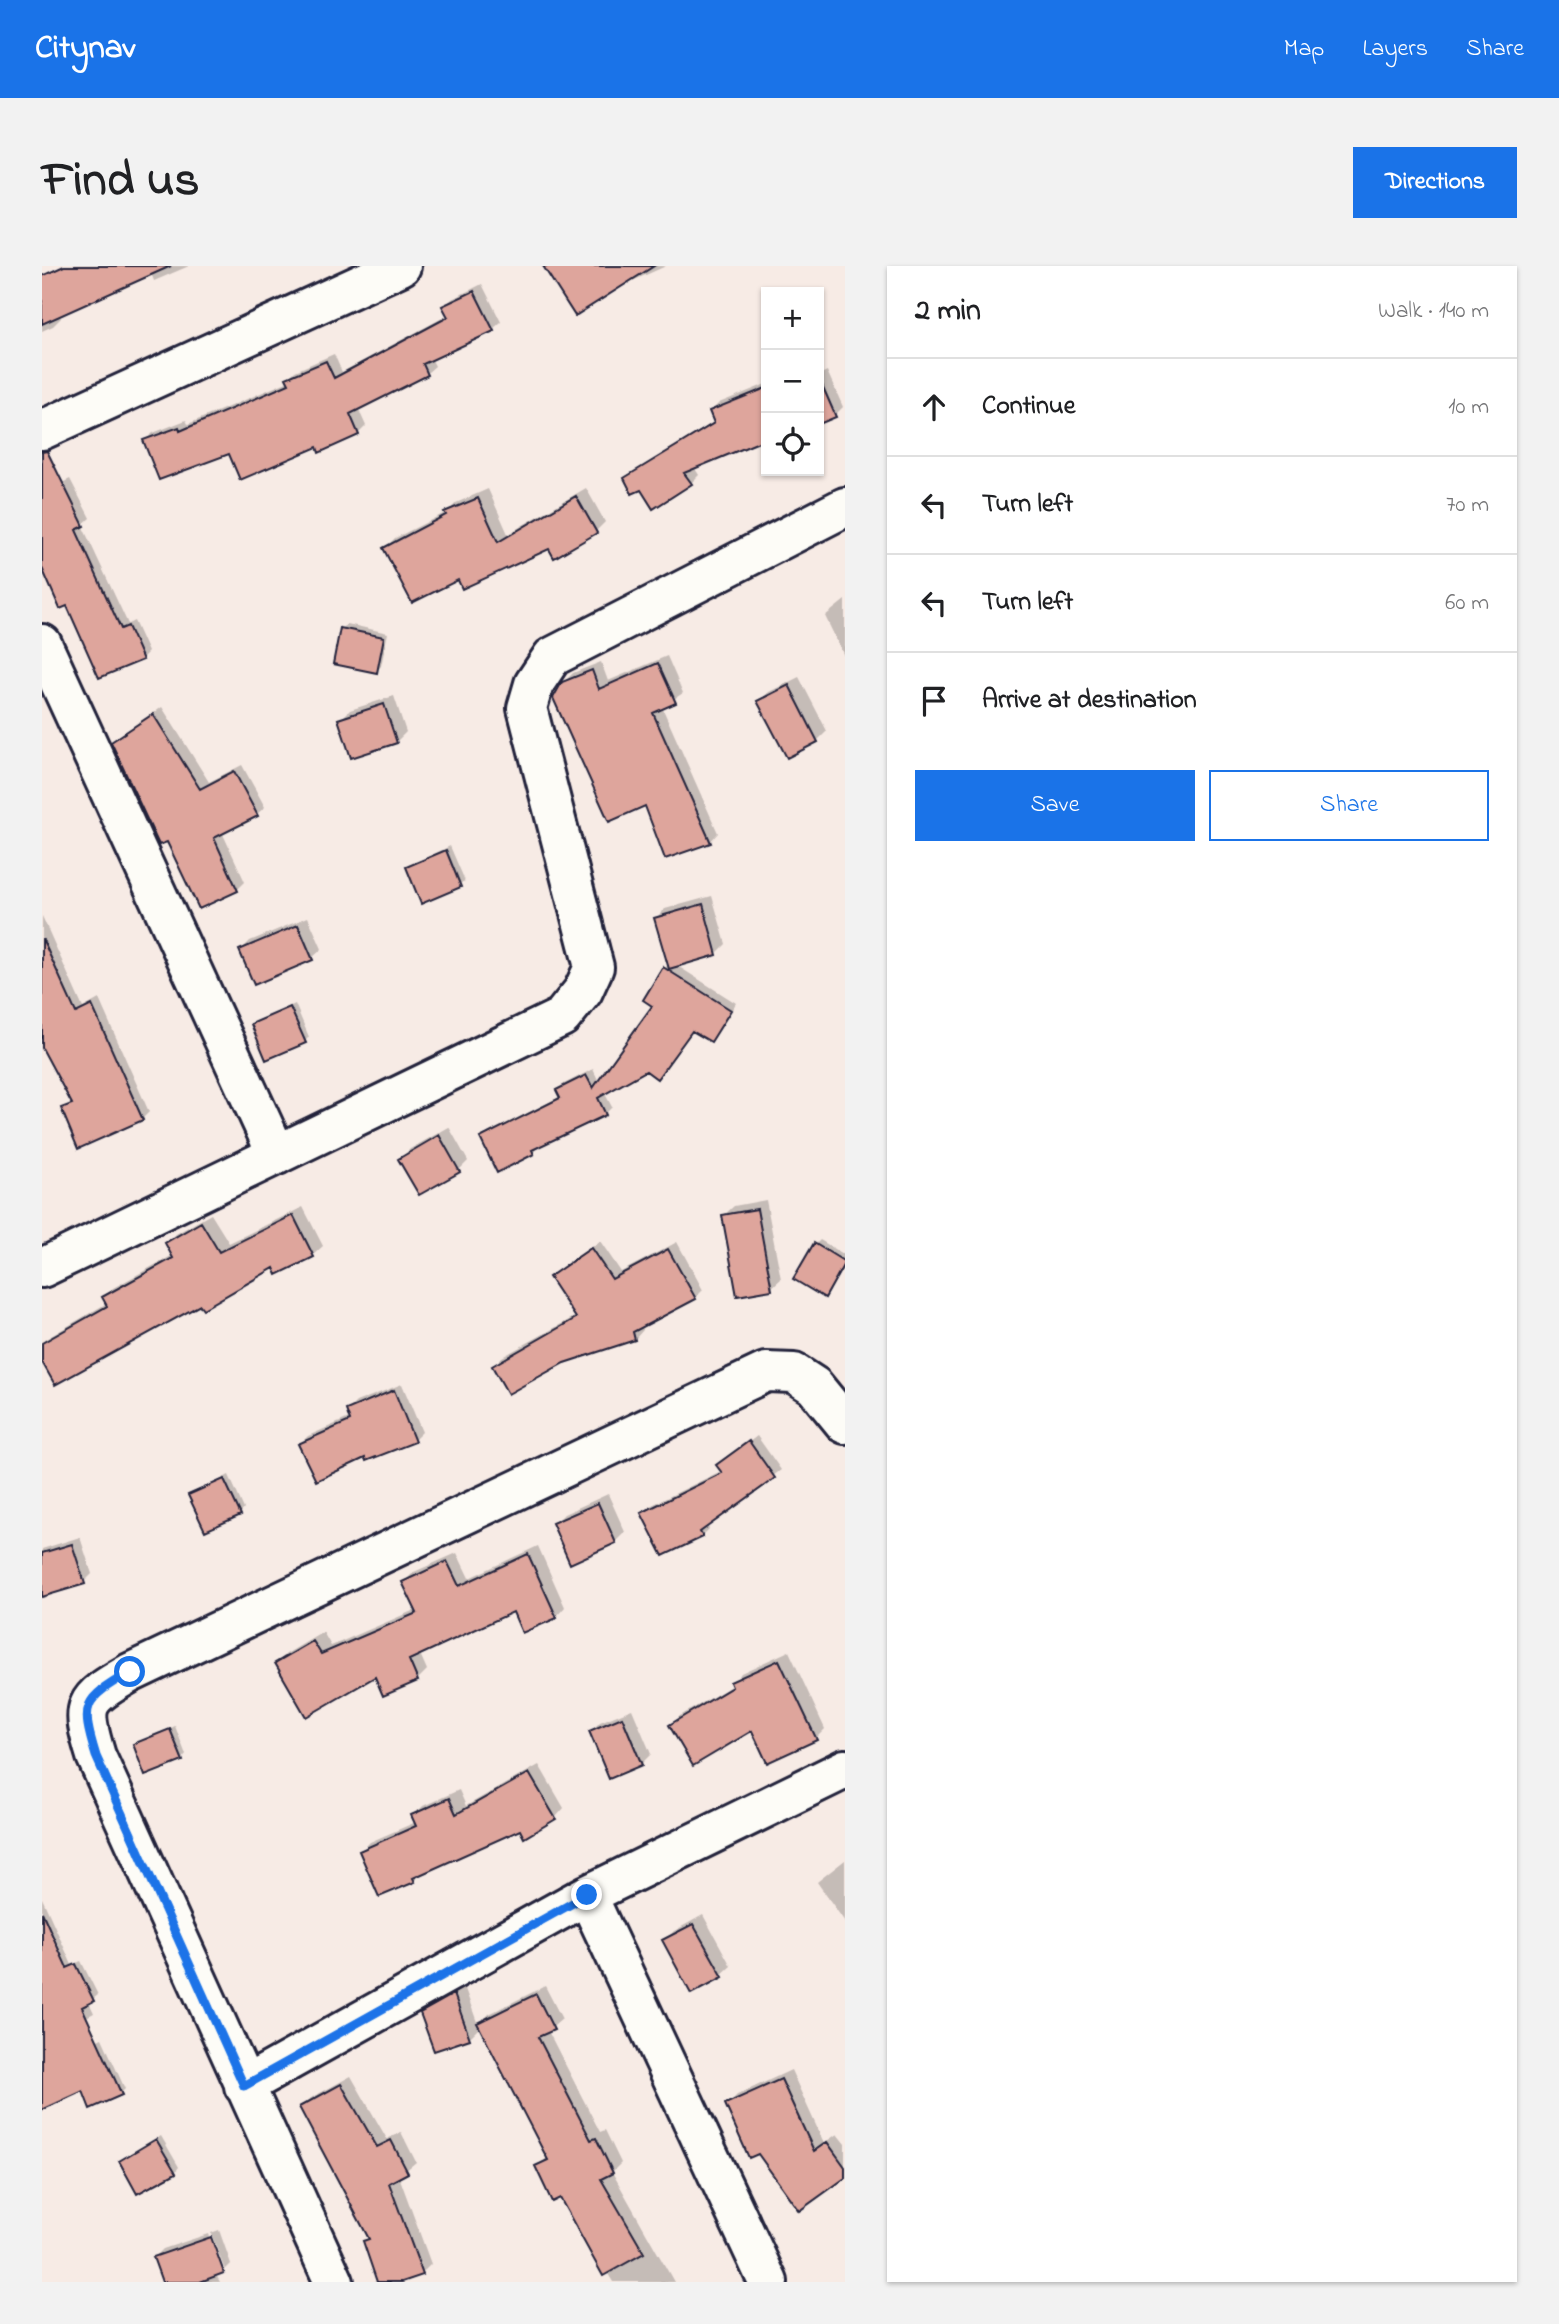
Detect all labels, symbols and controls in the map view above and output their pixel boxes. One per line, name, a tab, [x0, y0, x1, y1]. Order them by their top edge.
text: Citynav	[35, 25, 135, 73]
text: Map	[1284, 32, 1324, 67]
text: Layers	[1362, 32, 1428, 67]
text: Share	[1466, 32, 1524, 67]
text: Find us	[42, 146, 199, 218]
button: Directions	[1353, 147, 1517, 218]
map controls	[761, 287, 824, 476]
button: +	[761, 287, 824, 350]
text: 2 min	[915, 290, 981, 334]
text: Walk · 140 m	[1378, 295, 1489, 328]
button: −	[761, 350, 824, 413]
icon: ahead	[915, 388, 953, 426]
text: Continue	[982, 388, 1075, 426]
text: 10 m	[1448, 391, 1489, 424]
button: locate	[761, 413, 824, 476]
icon: left	[915, 486, 953, 524]
text: Turn left	[982, 486, 1073, 524]
text: 70 m	[1446, 489, 1489, 522]
icon: left	[915, 584, 953, 622]
text: Turn left	[982, 584, 1073, 622]
text: 60 m	[1445, 587, 1489, 620]
icon: arrive	[915, 682, 953, 720]
text: Arrive at destination	[982, 682, 1197, 720]
button: Save	[915, 770, 1195, 841]
button: Share	[1209, 770, 1489, 841]
route start	[114, 1656, 145, 1687]
route end	[571, 1879, 602, 1910]

